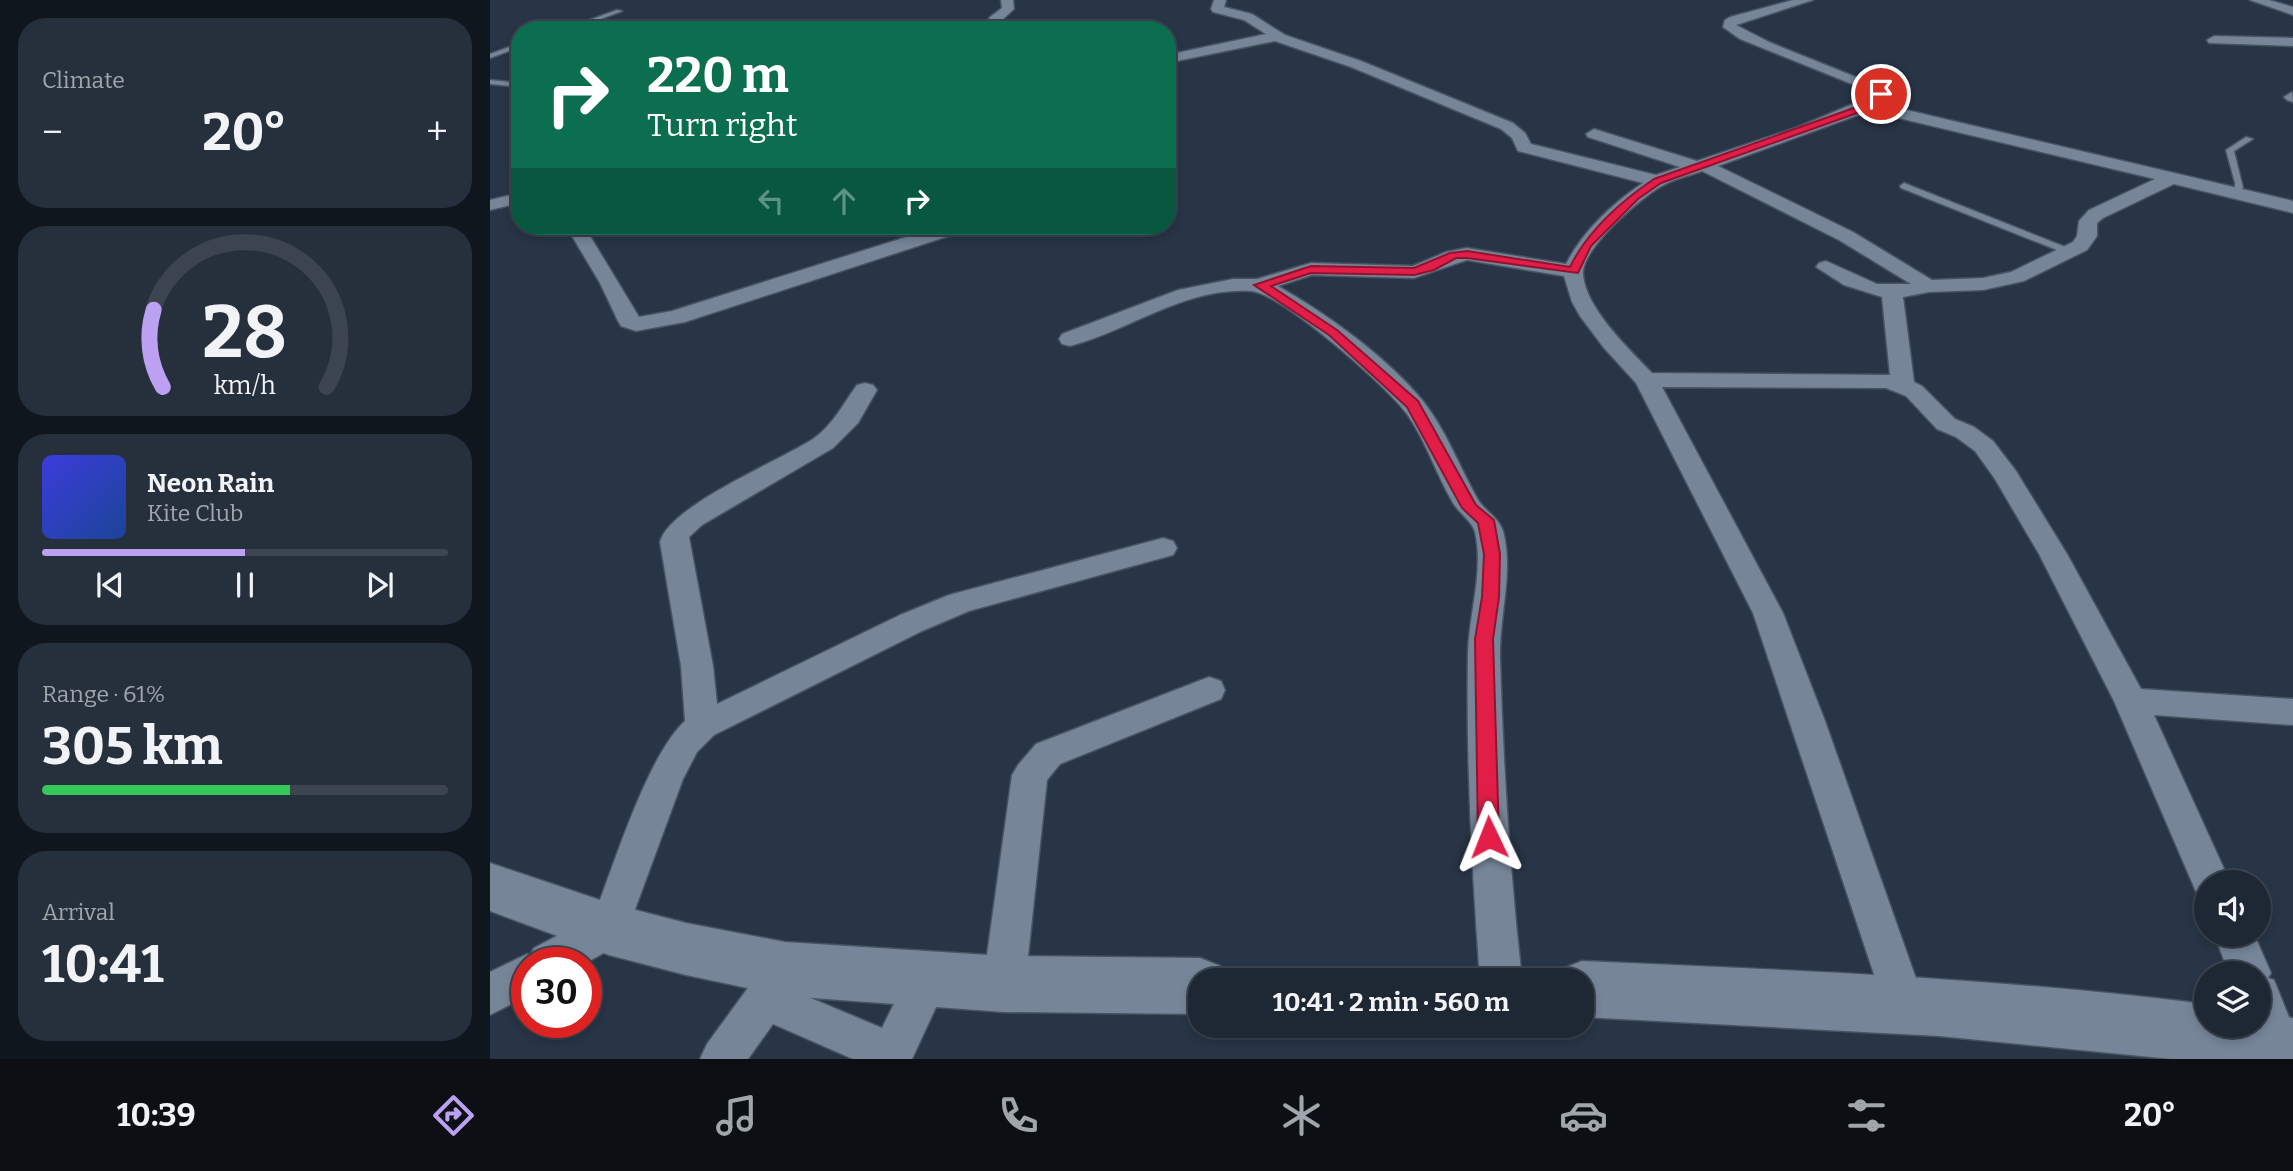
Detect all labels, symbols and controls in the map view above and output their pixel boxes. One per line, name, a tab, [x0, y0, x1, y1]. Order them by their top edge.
text: 220 m	[647, 46, 789, 105]
icon: right	[532, 49, 623, 140]
pin	[1851, 64, 1911, 124]
text: Climate	[42, 66, 125, 94]
icon: arrive	[1862, 75, 1900, 113]
text: 20°	[202, 101, 287, 164]
text: Turn right	[647, 106, 798, 144]
text: −	[42, 109, 63, 155]
text: +	[426, 109, 448, 155]
icon: left	[752, 182, 790, 220]
icon: ahead	[825, 182, 863, 220]
icon: right	[898, 182, 936, 220]
text: 28	[203, 290, 287, 377]
text: km/h	[214, 371, 276, 401]
text: Neon Rain	[147, 468, 274, 499]
text: Kite Club	[147, 499, 243, 527]
icon: previous	[91, 566, 129, 604]
icon: pause	[226, 566, 264, 604]
icon: next	[361, 566, 399, 604]
text: Range · 61%	[42, 680, 165, 708]
text: 305 km	[42, 715, 223, 778]
position arrow	[1452, 800, 1526, 874]
map controls	[2194, 870, 2271, 1038]
button: sound	[2194, 870, 2271, 947]
text: Arrival	[42, 898, 115, 926]
text: 10:41	[42, 933, 164, 996]
speed limit sign: 30	[511, 947, 602, 1038]
button: layers	[2194, 961, 2271, 1038]
text: 10:41 · 2 min · 560 m	[1273, 987, 1509, 1018]
icon: directions	[429, 1091, 478, 1140]
icon: music	[712, 1091, 761, 1140]
icon: phone	[994, 1091, 1043, 1140]
icon: climate	[1277, 1091, 1326, 1140]
icon: car	[1559, 1091, 1608, 1140]
icon: filters	[1842, 1091, 1891, 1140]
text: 10:39	[117, 1096, 196, 1134]
text: 20°	[2124, 1096, 2176, 1134]

